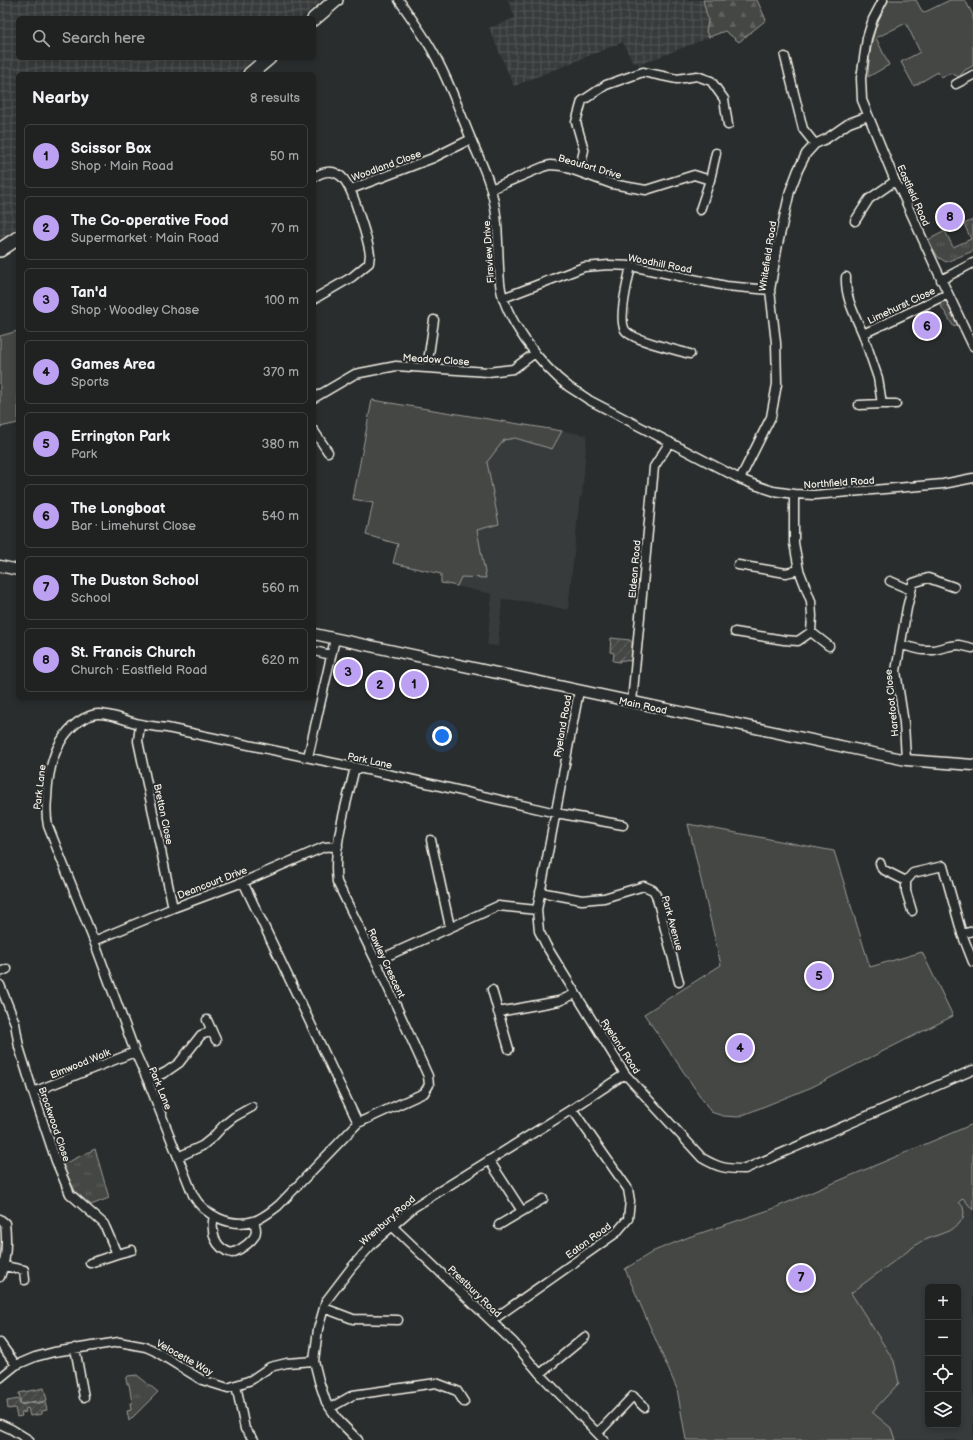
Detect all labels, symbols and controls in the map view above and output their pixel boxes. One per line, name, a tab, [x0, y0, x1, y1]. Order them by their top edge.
search box	[16, 16, 316, 60]
icon: search	[30, 27, 52, 49]
text: Search here	[62, 29, 145, 48]
text: Nearby	[32, 88, 89, 108]
text: 8 results	[250, 90, 300, 106]
text: Scissor Box	[71, 139, 151, 158]
text: 1	[43, 148, 49, 164]
text: 50 m	[270, 148, 299, 164]
street label: Woodland Close	[350, 148, 423, 184]
street label: Beaufort Drive	[557, 152, 623, 182]
text: Shop · Main Road	[71, 158, 173, 174]
street label: Eastfield Road	[894, 163, 932, 228]
pin: 8	[937, 202, 963, 232]
text: The Co-operative Food	[71, 211, 228, 230]
text: 2	[42, 220, 50, 236]
text: 70 m	[271, 220, 299, 236]
street label: Firsview Drive	[481, 220, 497, 284]
street label: Whitefield Road	[757, 220, 779, 292]
text: Supermarket · Main Road	[71, 230, 219, 246]
street label: Woodhill Road	[627, 252, 693, 276]
text: Tan'd	[71, 283, 107, 302]
street label: Limehurst Close	[866, 285, 937, 327]
text: 3	[42, 292, 50, 308]
text: 100 m	[264, 292, 299, 308]
text: Shop · Woodley Chase	[71, 302, 199, 318]
pin: 6	[914, 311, 940, 341]
street label: Meadow Close	[402, 352, 470, 368]
text: Games Area	[71, 355, 155, 374]
text: 4	[42, 364, 50, 380]
text: 370 m	[263, 364, 299, 380]
text: Sports	[71, 374, 109, 390]
text: Errington Park	[71, 427, 170, 446]
text: 5	[42, 436, 50, 452]
text: 380 m	[262, 436, 299, 452]
text: Park	[71, 446, 97, 462]
street label: Northfield Road	[803, 475, 875, 491]
text: The Longboat	[71, 499, 165, 518]
text: 6	[42, 508, 50, 524]
text: 540 m	[262, 508, 299, 524]
text: Bar · Limehurst Close	[71, 518, 196, 534]
street label: Eldean Road	[626, 539, 644, 599]
text: The Duston School	[71, 571, 199, 590]
text: 7	[42, 580, 50, 596]
text: 560 m	[262, 580, 299, 596]
text: School	[71, 590, 111, 606]
text: St. Francis Church	[71, 643, 196, 662]
text: 8	[42, 652, 50, 668]
text: 620 m	[261, 652, 299, 668]
pin: 3	[335, 657, 361, 687]
text: Church · Eastfield Road	[71, 662, 207, 678]
street label: Harefoot Close	[882, 668, 902, 737]
pin: 1	[401, 669, 427, 699]
pin: 2	[367, 670, 393, 700]
street label: Ryeland Road	[552, 694, 574, 758]
street label: Main Road	[618, 695, 668, 717]
your location	[432, 726, 452, 746]
street label: Park Lane	[346, 750, 393, 772]
street label: Park Lane	[31, 764, 49, 810]
street label: Bretton Close	[151, 783, 175, 846]
street label: Deancourt Drive	[176, 864, 249, 902]
street label: Park Avenue	[659, 895, 685, 952]
street label: Rawley Crescent	[365, 927, 407, 1000]
pin: 5	[806, 961, 832, 991]
street label: Ryeland Road	[598, 1017, 643, 1077]
pin: 4	[727, 1033, 753, 1063]
street label: Elmwood Walk	[48, 1046, 113, 1082]
street label: Park Lane	[146, 1065, 174, 1112]
street label: Brockwood Close	[36, 1085, 73, 1163]
street label: Wrenbury Road	[357, 1193, 418, 1248]
street label: Eaton Road	[564, 1220, 614, 1261]
street label: Prestbury Road	[445, 1263, 504, 1320]
pin: 7	[788, 1263, 814, 1293]
map controls	[925, 1284, 961, 1428]
button: +	[925, 1284, 961, 1320]
button: −	[925, 1320, 961, 1356]
street label: Velocette Way	[154, 1337, 215, 1379]
button: locate	[925, 1356, 961, 1392]
button: layers	[925, 1392, 961, 1428]

